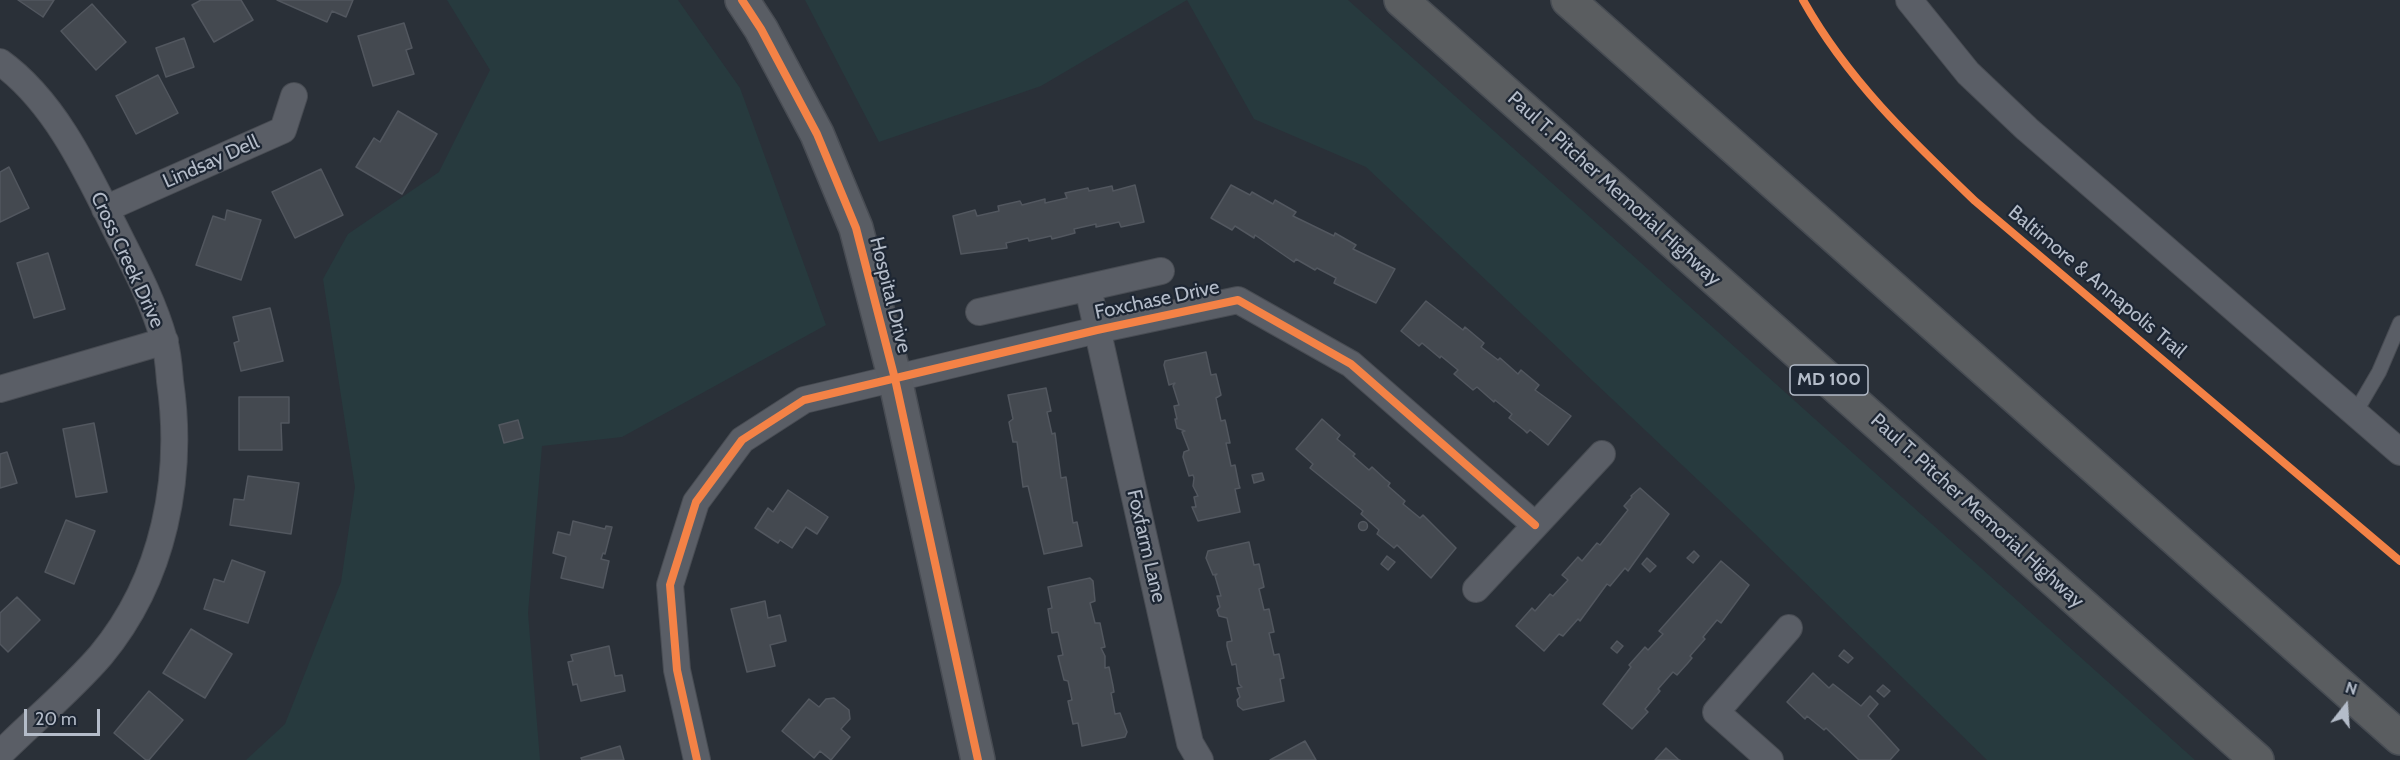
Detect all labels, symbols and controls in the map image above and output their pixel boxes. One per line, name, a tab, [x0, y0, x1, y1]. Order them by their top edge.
street label: Paul T. Pitcher Memorial Highway	[1502, 87, 1726, 291]
street label: Lindsay Dell	[159, 130, 263, 194]
street label: Cross Creek Drive	[85, 188, 169, 332]
street label: Baltimore & Annapolis Trail	[2003, 200, 2191, 364]
street label: Hospital Drive	[864, 234, 916, 356]
street label: Foxchase Drive	[1093, 275, 1221, 325]
road number: MD 100	[1790, 365, 1868, 395]
street label: Paul T. Pitcher Memorial Highway	[1865, 409, 2089, 613]
street label: Foxfarm Lane	[1121, 487, 1171, 605]
north arrow	[2316, 676, 2376, 736]
text: N	[2343, 678, 2360, 699]
scale bar	[27, 697, 104, 735]
text: 20 m	[35, 708, 77, 730]

